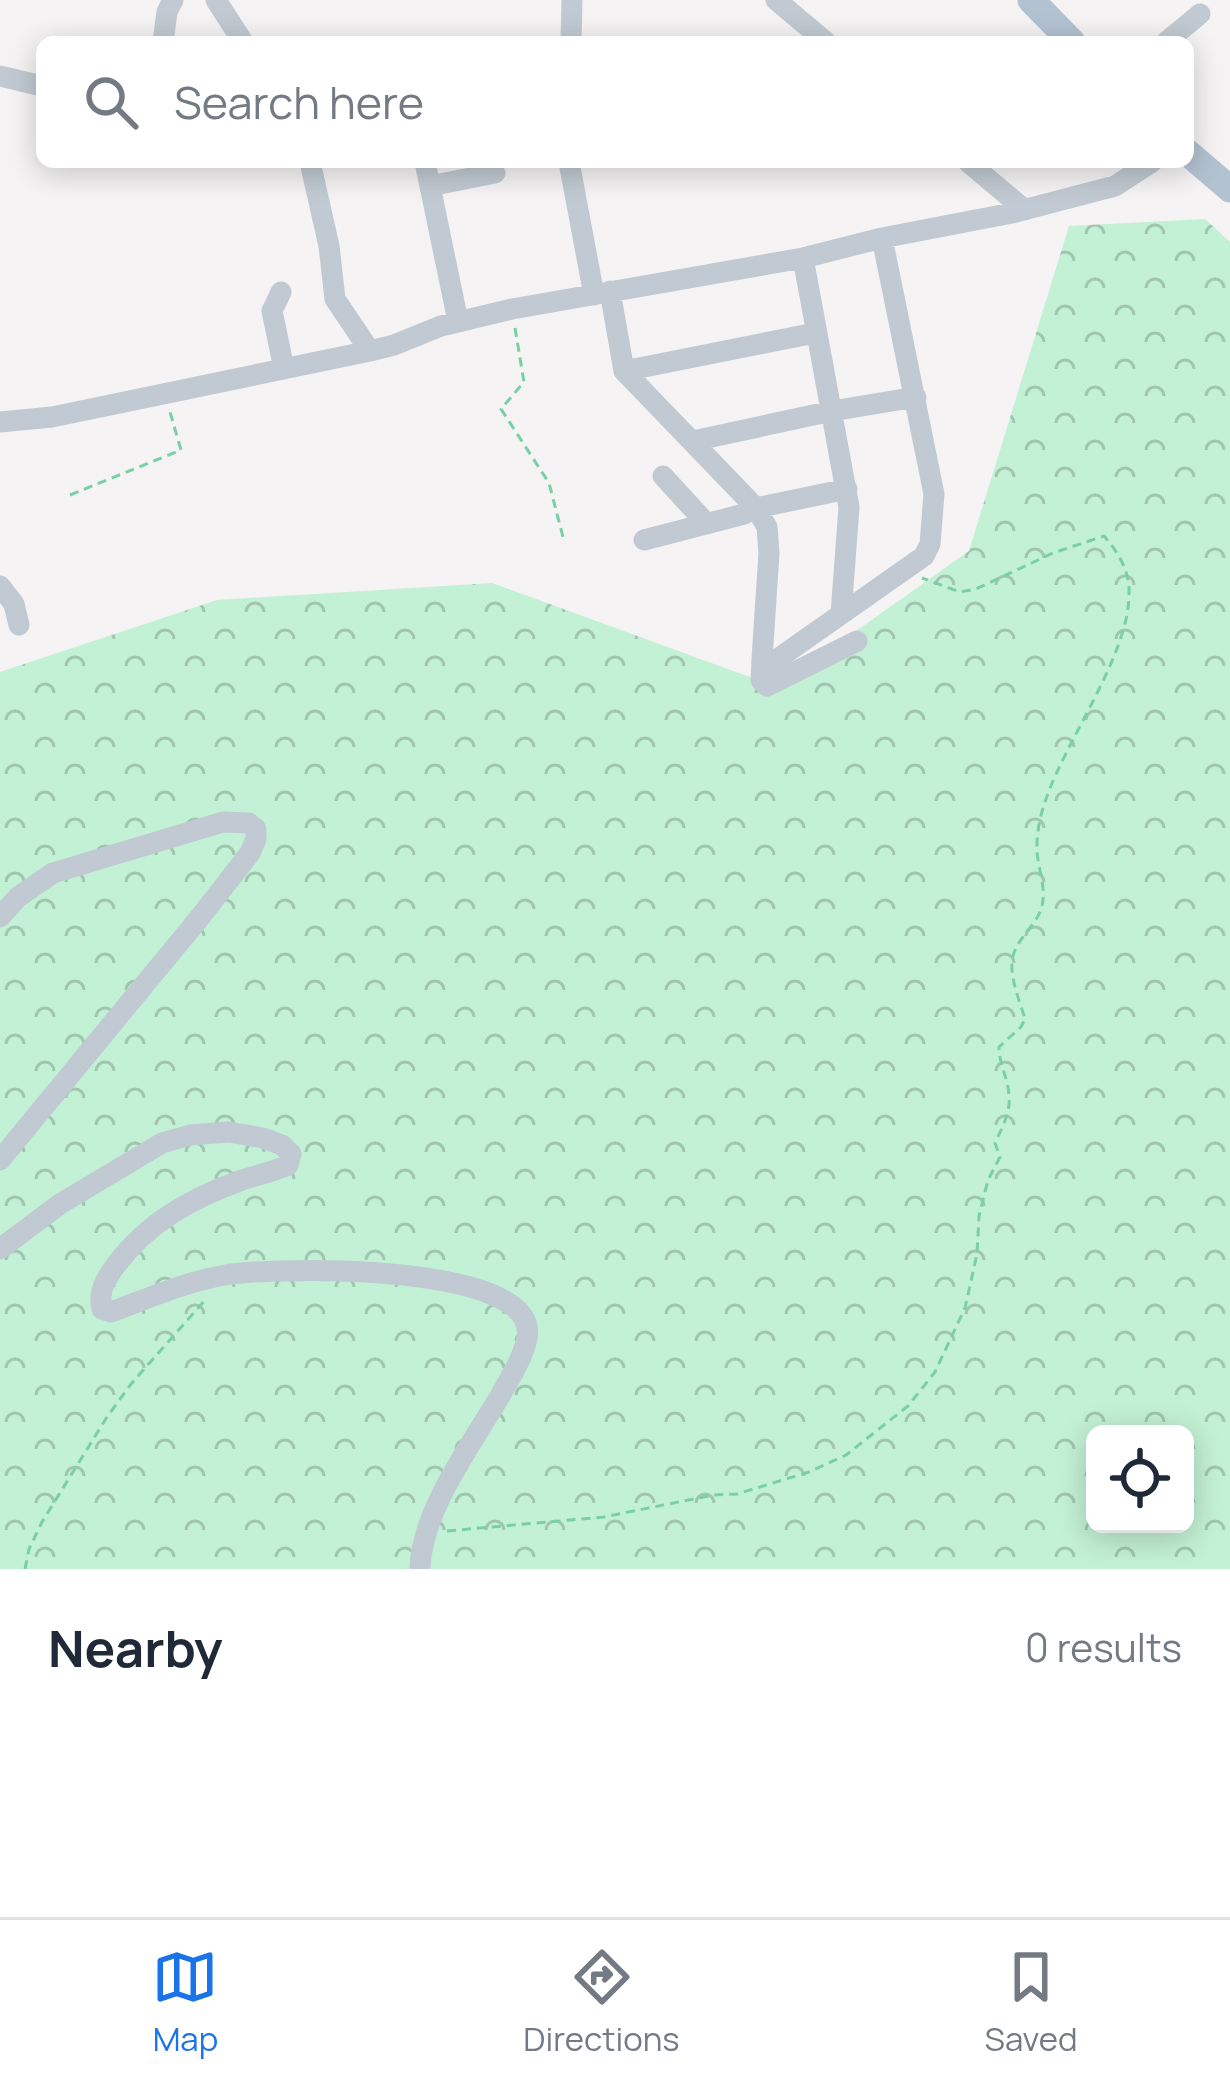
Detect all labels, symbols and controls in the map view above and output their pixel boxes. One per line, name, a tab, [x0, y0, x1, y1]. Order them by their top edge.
search box	[36, 36, 1194, 168]
icon: search	[78, 69, 144, 135]
text: Search here	[174, 71, 424, 133]
map controls	[1086, 1425, 1194, 1533]
button: locate	[1086, 1425, 1194, 1533]
text: Nearby	[48, 1613, 223, 1682]
text: 0 results	[1025, 1620, 1182, 1674]
tab: Map	[152, 1944, 218, 2061]
tab: Directions	[523, 1944, 680, 2061]
tab: Saved	[985, 1944, 1078, 2061]

